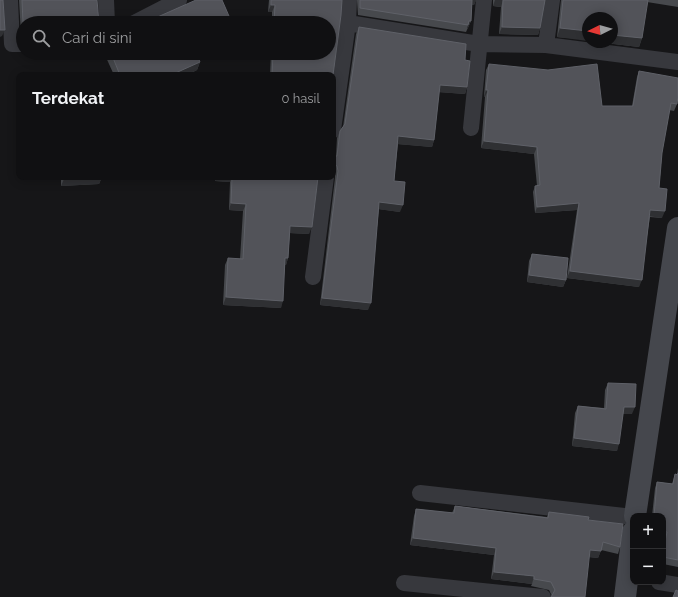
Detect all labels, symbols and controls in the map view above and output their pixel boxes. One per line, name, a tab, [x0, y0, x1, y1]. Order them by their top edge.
north arrow	[582, 12, 618, 48]
search box	[16, 16, 336, 60]
icon: search	[30, 27, 52, 49]
text: Cari di sini	[62, 29, 132, 47]
text: Terdekat	[32, 88, 104, 108]
text: 0 hasil	[281, 91, 320, 106]
map controls	[630, 513, 666, 585]
button: +	[630, 513, 666, 549]
button: −	[630, 549, 666, 585]

